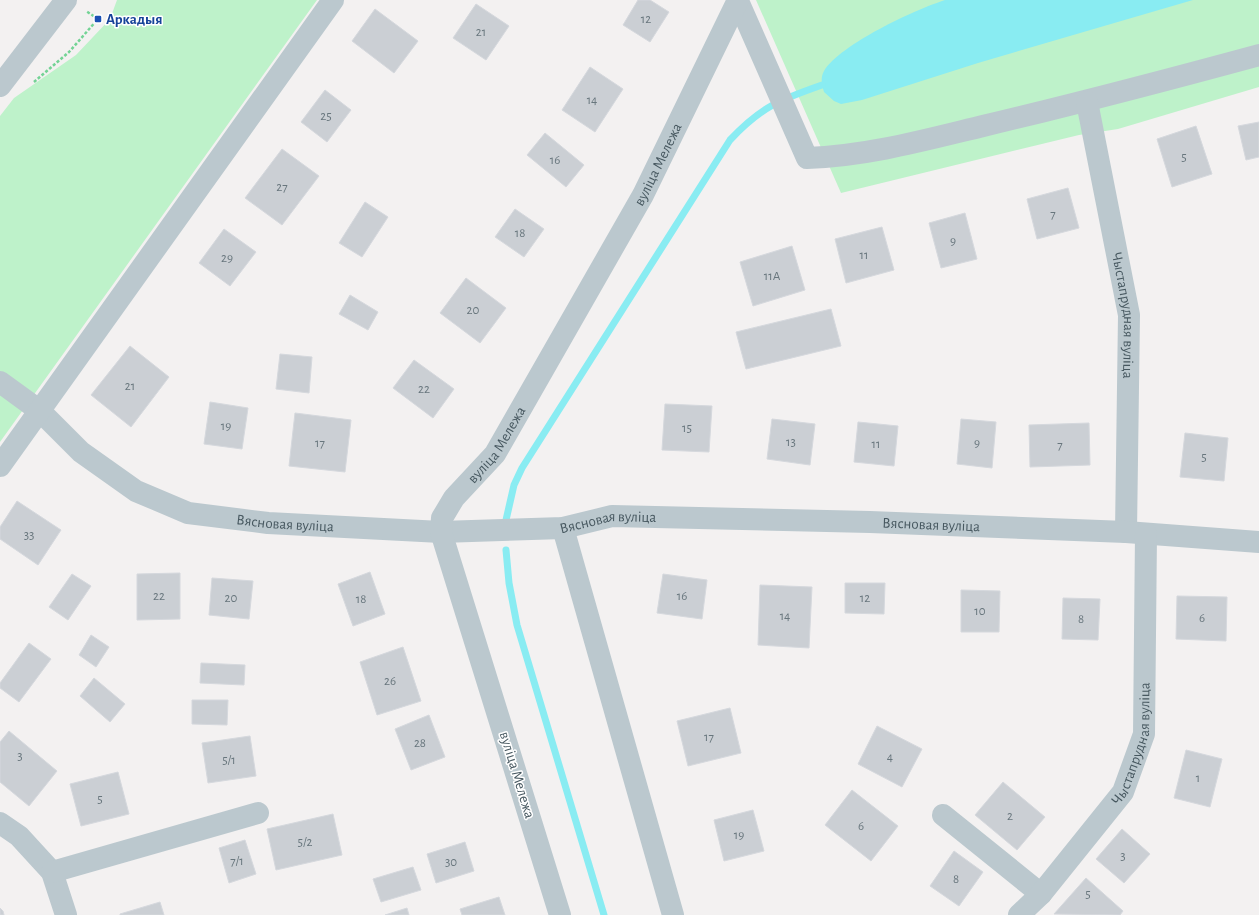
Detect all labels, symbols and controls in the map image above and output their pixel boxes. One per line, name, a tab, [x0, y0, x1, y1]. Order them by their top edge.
place label: Аркадыя	[106, 12, 163, 27]
house number: 12	[641, 13, 651, 26]
marker: Аркадыя	[93, 14, 103, 24]
house number: 21	[476, 26, 486, 39]
house number: 14	[587, 94, 597, 107]
house number: 25	[320, 110, 332, 123]
street label: вуліца Мележа	[631, 120, 684, 208]
house number: 5	[1181, 151, 1187, 164]
house number: 16	[550, 154, 560, 167]
house number: 27	[276, 181, 288, 194]
house number: 7	[1050, 208, 1056, 221]
house number: 18	[515, 227, 525, 240]
house number: 9	[950, 235, 956, 248]
house number: 11	[860, 249, 868, 262]
street label: Чыстапрудная вуліца	[1109, 251, 1137, 379]
house number: 29	[221, 252, 233, 265]
house number: 11А	[764, 270, 781, 283]
house number: 20	[467, 304, 480, 317]
house number: 21	[125, 380, 135, 393]
house number: 22	[418, 383, 430, 396]
street label: вуліца Мележа	[465, 404, 528, 486]
house number: 19	[221, 420, 231, 433]
house number: 15	[682, 422, 692, 435]
house number: 13	[786, 436, 796, 449]
house number: 17	[315, 437, 326, 450]
house number: 9	[974, 437, 980, 450]
house number: 11	[872, 438, 880, 451]
house number: 7	[1057, 439, 1063, 452]
house number: 5	[1201, 451, 1207, 464]
street label: Вясновая вуліца	[558, 508, 657, 536]
street label: Вясновая вуліца	[235, 512, 335, 534]
street label: Вясновая вуліца	[882, 515, 981, 534]
house number: 33	[24, 529, 34, 542]
house number: 22	[153, 590, 165, 603]
house number: 16	[677, 590, 687, 603]
house number: 20	[225, 592, 238, 605]
house number: 12	[860, 592, 870, 605]
house number: 18	[356, 593, 366, 606]
house number: 10	[974, 605, 986, 618]
house number: 14	[780, 610, 790, 623]
house number: 6	[1199, 612, 1205, 625]
house number: 8	[1078, 613, 1084, 626]
house number: 26	[384, 675, 396, 688]
street label: Чыстапрудная вуліца	[1108, 682, 1152, 808]
street label: вуліца Мележа	[497, 730, 537, 820]
house number: 17	[704, 731, 715, 744]
house number: 28	[414, 737, 426, 750]
house number: 3	[17, 750, 23, 763]
house number: 4	[887, 751, 893, 764]
house number: 5/1	[222, 754, 236, 767]
house number: 1	[1196, 772, 1200, 785]
house number: 5	[97, 793, 103, 806]
house number: 2	[1007, 810, 1013, 823]
house number: 6	[858, 820, 864, 833]
house number: 19	[734, 829, 744, 842]
house number: 5/2	[297, 836, 313, 849]
house number: 3	[1120, 850, 1126, 863]
house number: 7/1	[230, 855, 244, 868]
house number: 30	[445, 856, 457, 869]
house number: 8	[953, 873, 959, 886]
house number: 5	[1085, 888, 1091, 901]

